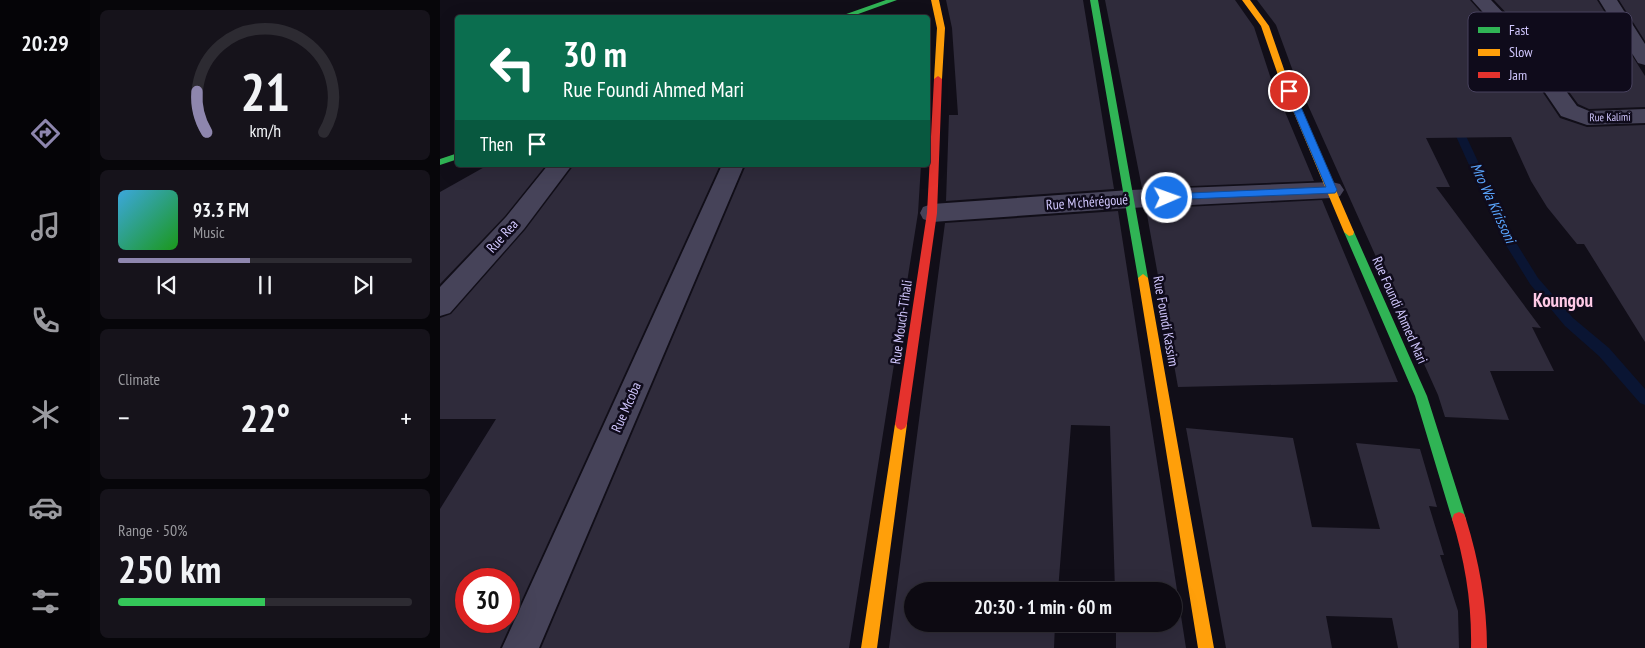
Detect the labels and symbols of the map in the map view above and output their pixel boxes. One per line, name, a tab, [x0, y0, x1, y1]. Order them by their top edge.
legend	[1468, 12, 1632, 92]
text: Fast	[1509, 21, 1529, 39]
text: Slow	[1509, 43, 1533, 61]
text: Jam	[1508, 66, 1527, 84]
pin	[1268, 70, 1310, 112]
street label: Rue Kalimi	[1589, 110, 1631, 124]
water label: Mro Wa Kirissoni	[1467, 160, 1521, 247]
position arrow	[1140, 171, 1192, 223]
street label: Rue M'chérégoué	[1045, 190, 1129, 214]
street label: Rue Rea	[482, 215, 522, 257]
street label: Rue Foundi Ahmed Mari	[1368, 254, 1432, 366]
street label: Rue Foundi Kassim	[1149, 274, 1183, 368]
street label: Rue Mouch-Tihali	[886, 279, 916, 365]
district label: Koungou	[1533, 288, 1593, 312]
street label: Rue Mcoba	[607, 379, 645, 435]
speed limit sign: 30	[455, 568, 520, 633]

